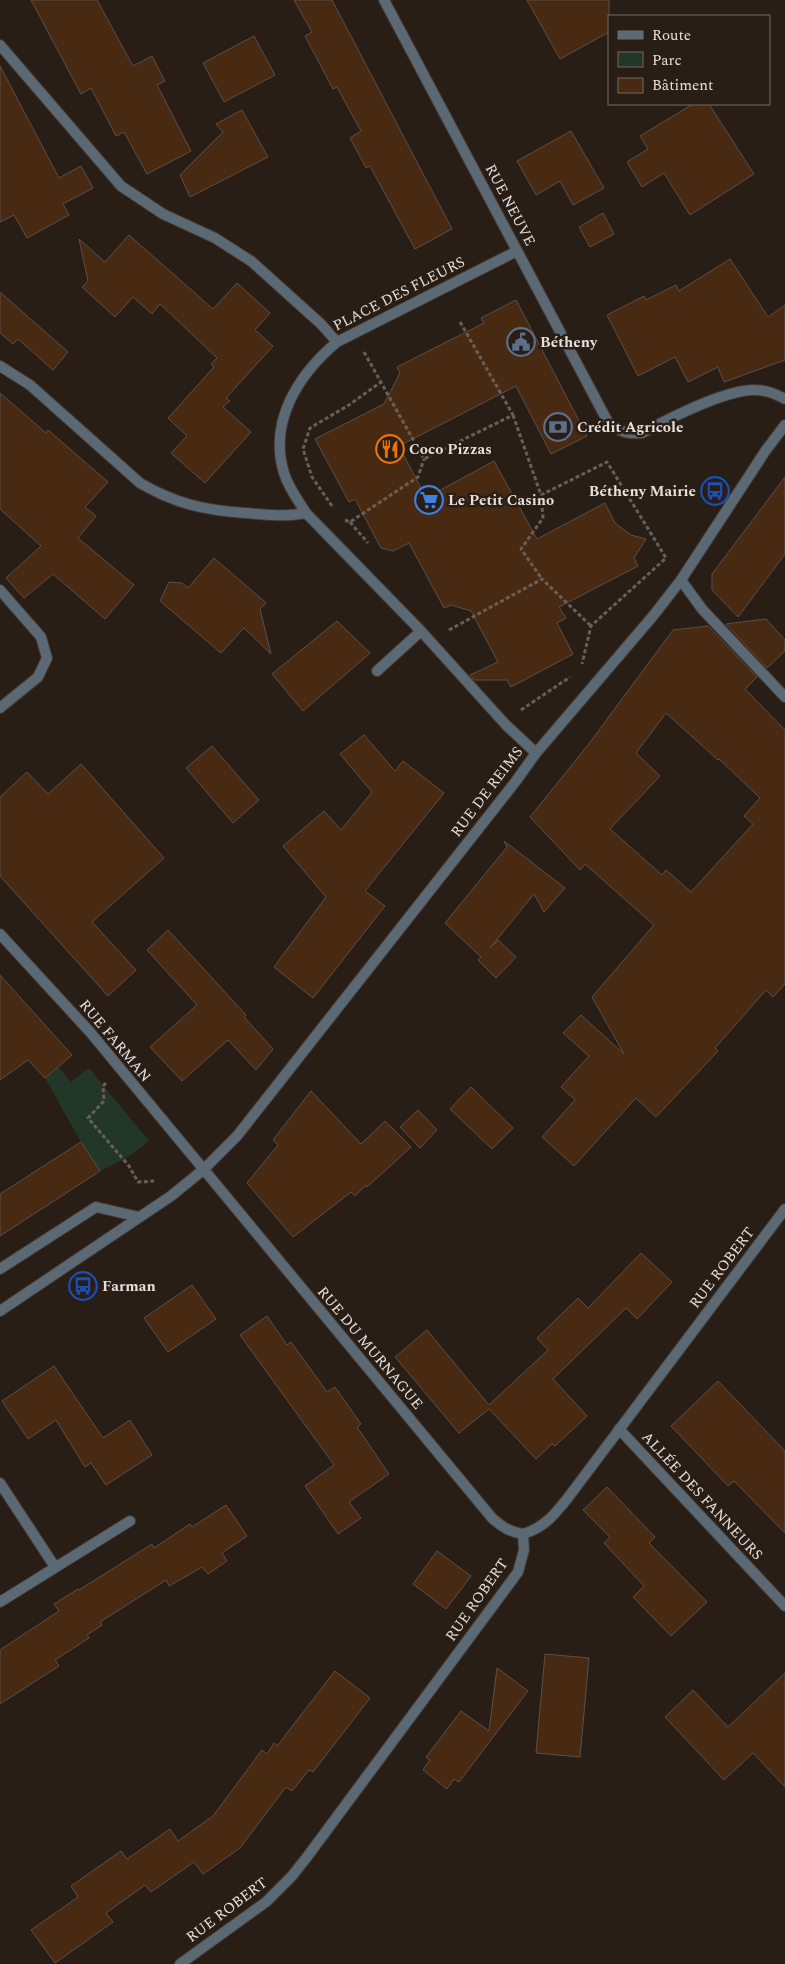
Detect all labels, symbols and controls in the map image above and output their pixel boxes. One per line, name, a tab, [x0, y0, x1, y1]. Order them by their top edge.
legend	[608, 15, 770, 105]
text: Route	[652, 24, 691, 47]
text: Parc	[652, 49, 682, 72]
text: Bâtiment	[652, 74, 713, 97]
street label: RUE NEUVE	[479, 160, 541, 250]
street label: PLACE DES FLEURS	[329, 251, 469, 337]
public building icon: Bétheny	[506, 327, 536, 357]
place label: Bétheny	[540, 331, 598, 354]
bank icon: Crédit Agricole	[543, 412, 573, 442]
place label: Crédit Agricole	[577, 416, 683, 439]
restaurant icon: Coco Pizzas	[375, 434, 405, 464]
place label: Coco Pizzas	[409, 438, 492, 461]
bus stop icon: Bétheny Mairie	[700, 476, 730, 506]
place label: Bétheny Mairie	[589, 480, 696, 503]
supermarket icon: Le Petit Casino	[414, 485, 444, 515]
place label: Le Petit Casino	[448, 489, 554, 512]
street label: RUE DE REIMS	[445, 742, 529, 842]
street label: RUE FARMAN	[73, 995, 157, 1087]
street label: RUE ROBERT	[684, 1222, 760, 1314]
bus stop icon: Farman	[68, 1271, 98, 1301]
place label: Farman	[102, 1275, 156, 1298]
street label: RUE DU MURNAGUE	[311, 1281, 429, 1415]
street label: ALLÉE DES FANNEURS	[636, 1426, 768, 1566]
street label: RUE ROBERT	[440, 1554, 514, 1646]
street label: RUE ROBERT	[181, 1872, 273, 1948]

